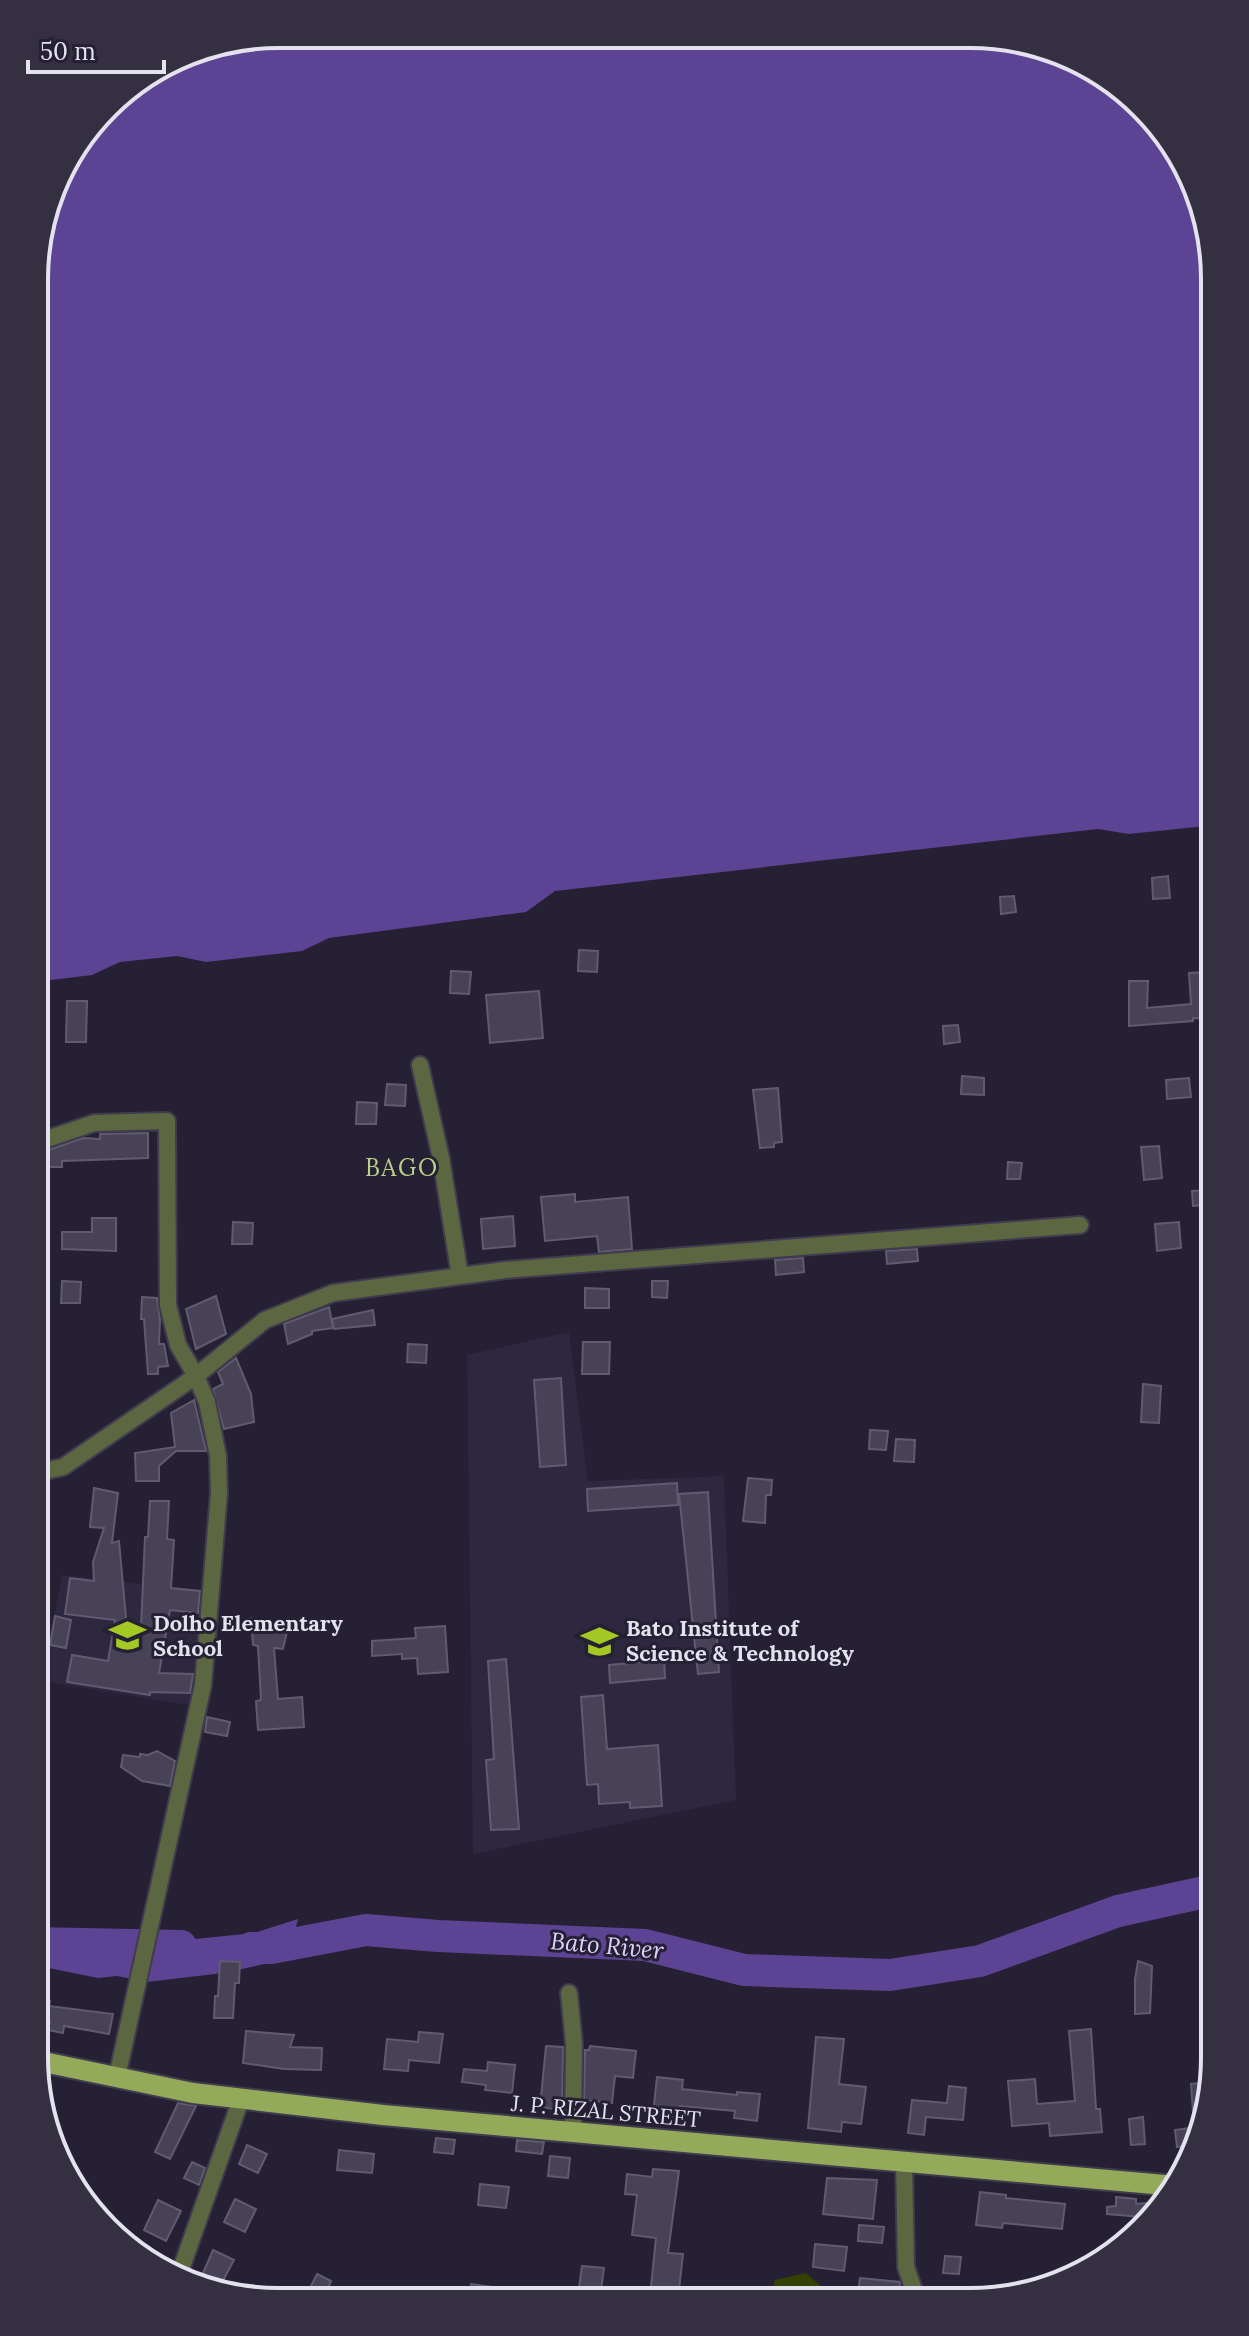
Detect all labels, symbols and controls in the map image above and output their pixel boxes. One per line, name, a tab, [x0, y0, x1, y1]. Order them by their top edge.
scale bar	[28, 24, 164, 74]
text: 50 m	[40, 36, 96, 67]
district label: BAGO	[365, 1152, 439, 1183]
place label: Dolho Elementary School	[153, 1609, 344, 1662]
place label: Bato Institute of Science & Technology	[626, 1614, 855, 1667]
school or university icon: Dolho Elementary School	[108, 1617, 146, 1655]
school or university icon: Bato Institute of Science & Technology	[581, 1622, 619, 1660]
water label: Bato River	[549, 1925, 665, 1966]
street label: J. P. RIZAL STREET	[509, 2089, 702, 2133]

